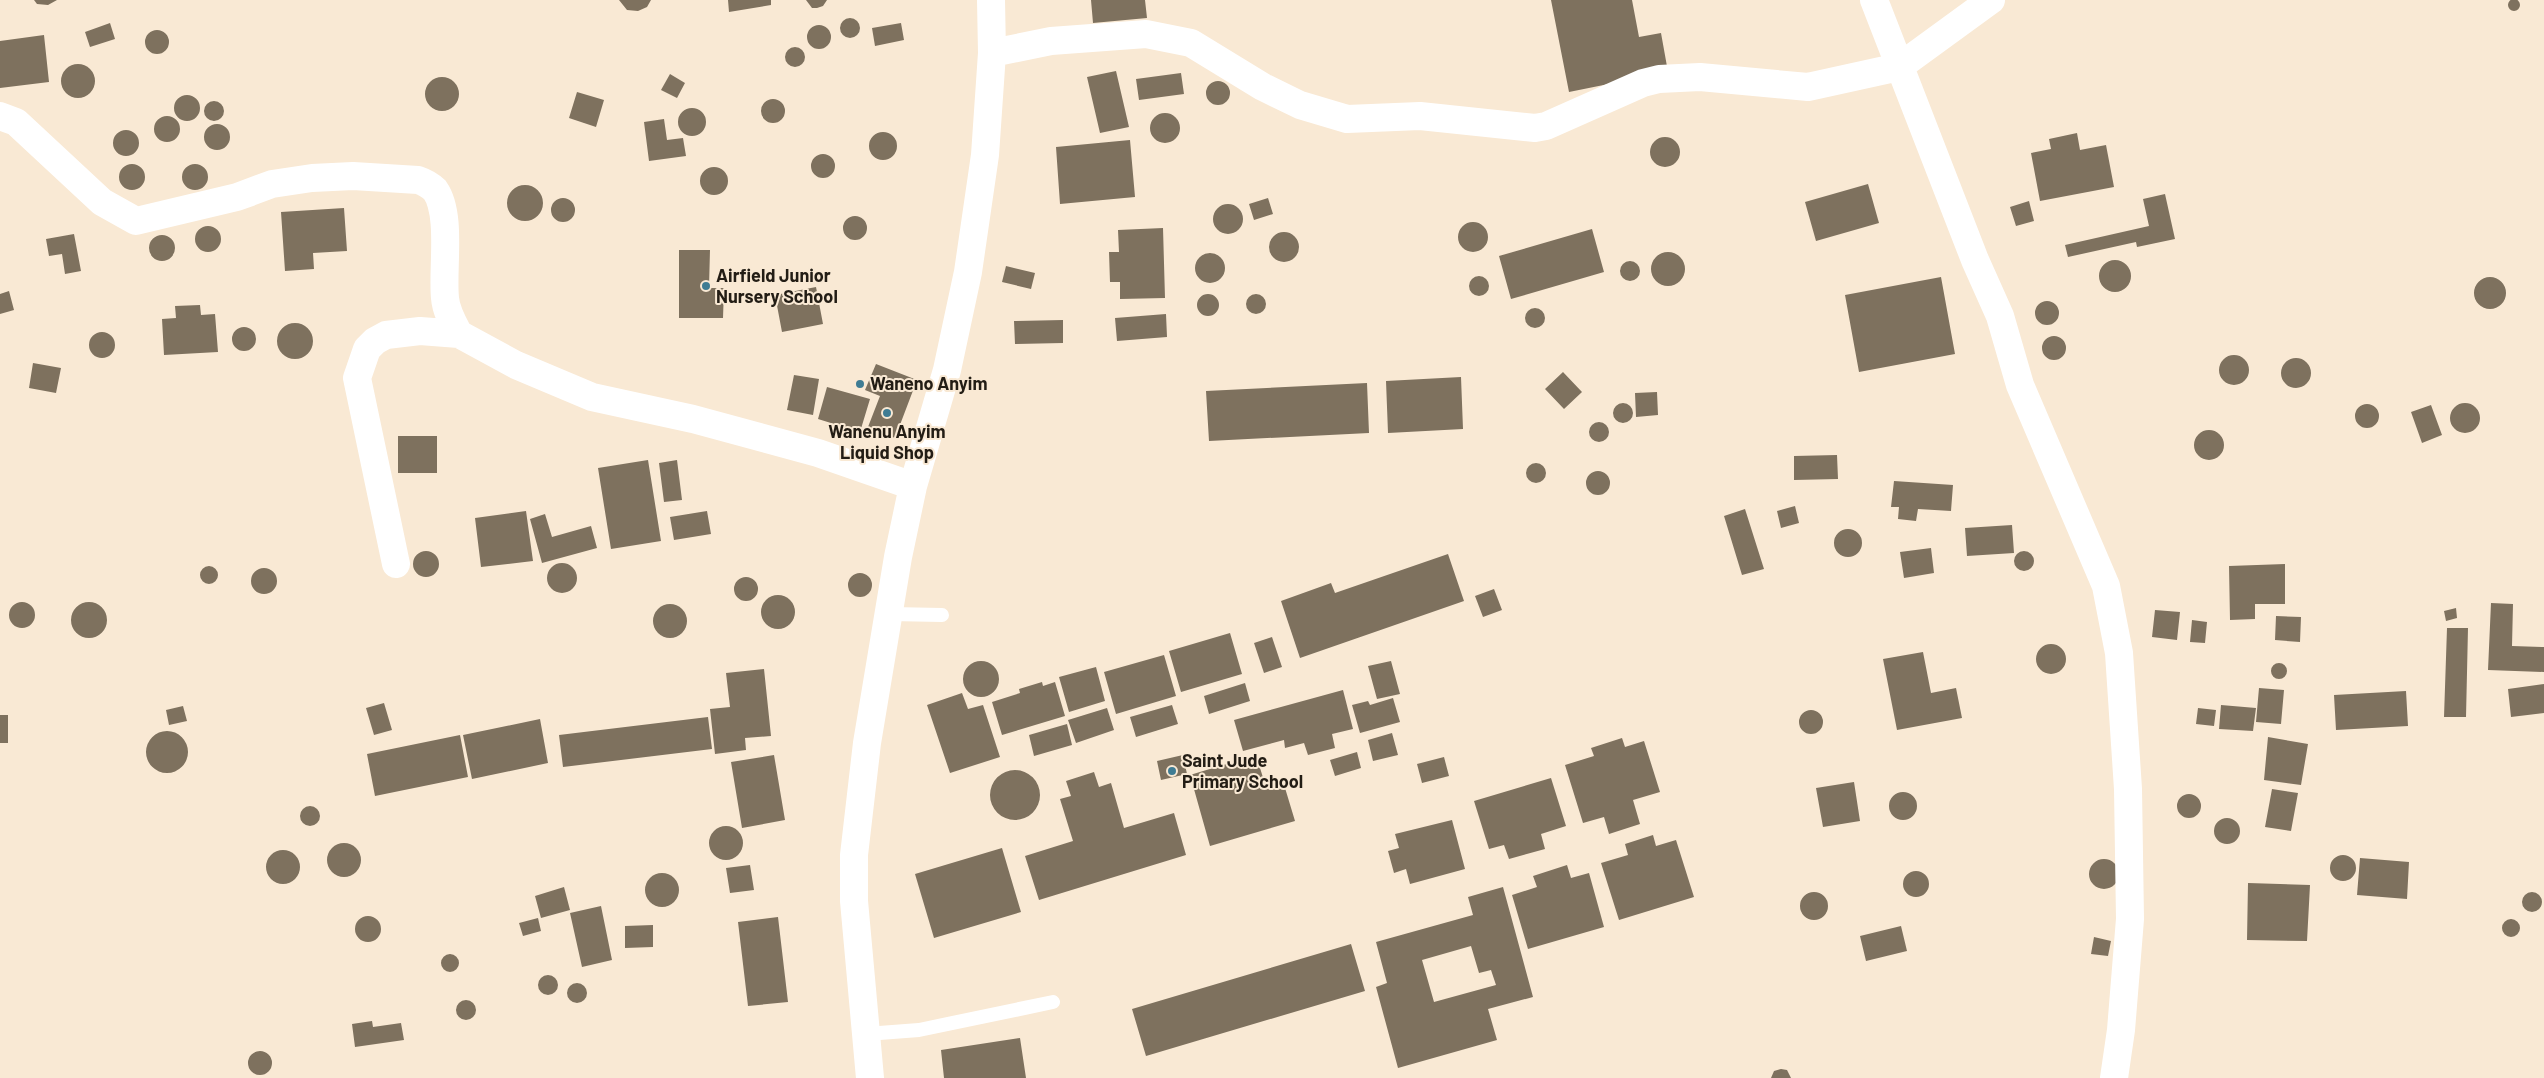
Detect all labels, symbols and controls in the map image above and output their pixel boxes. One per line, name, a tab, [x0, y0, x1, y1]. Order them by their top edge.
place label: Airfield Junior Nursery School	[716, 264, 838, 307]
marker: Airfield Junior Nursery School	[700, 280, 712, 292]
place label: Waneno Anyim	[870, 372, 987, 394]
marker: Waneno Anyim	[854, 378, 866, 390]
marker: Wanenu Anyim Liquid Shop	[881, 407, 893, 419]
place label: Wanenu Anyim Liquid Shop	[828, 420, 946, 463]
place label: Saint Jude Primary School	[1182, 749, 1303, 792]
marker: Saint Jude Primary School	[1166, 765, 1178, 777]

